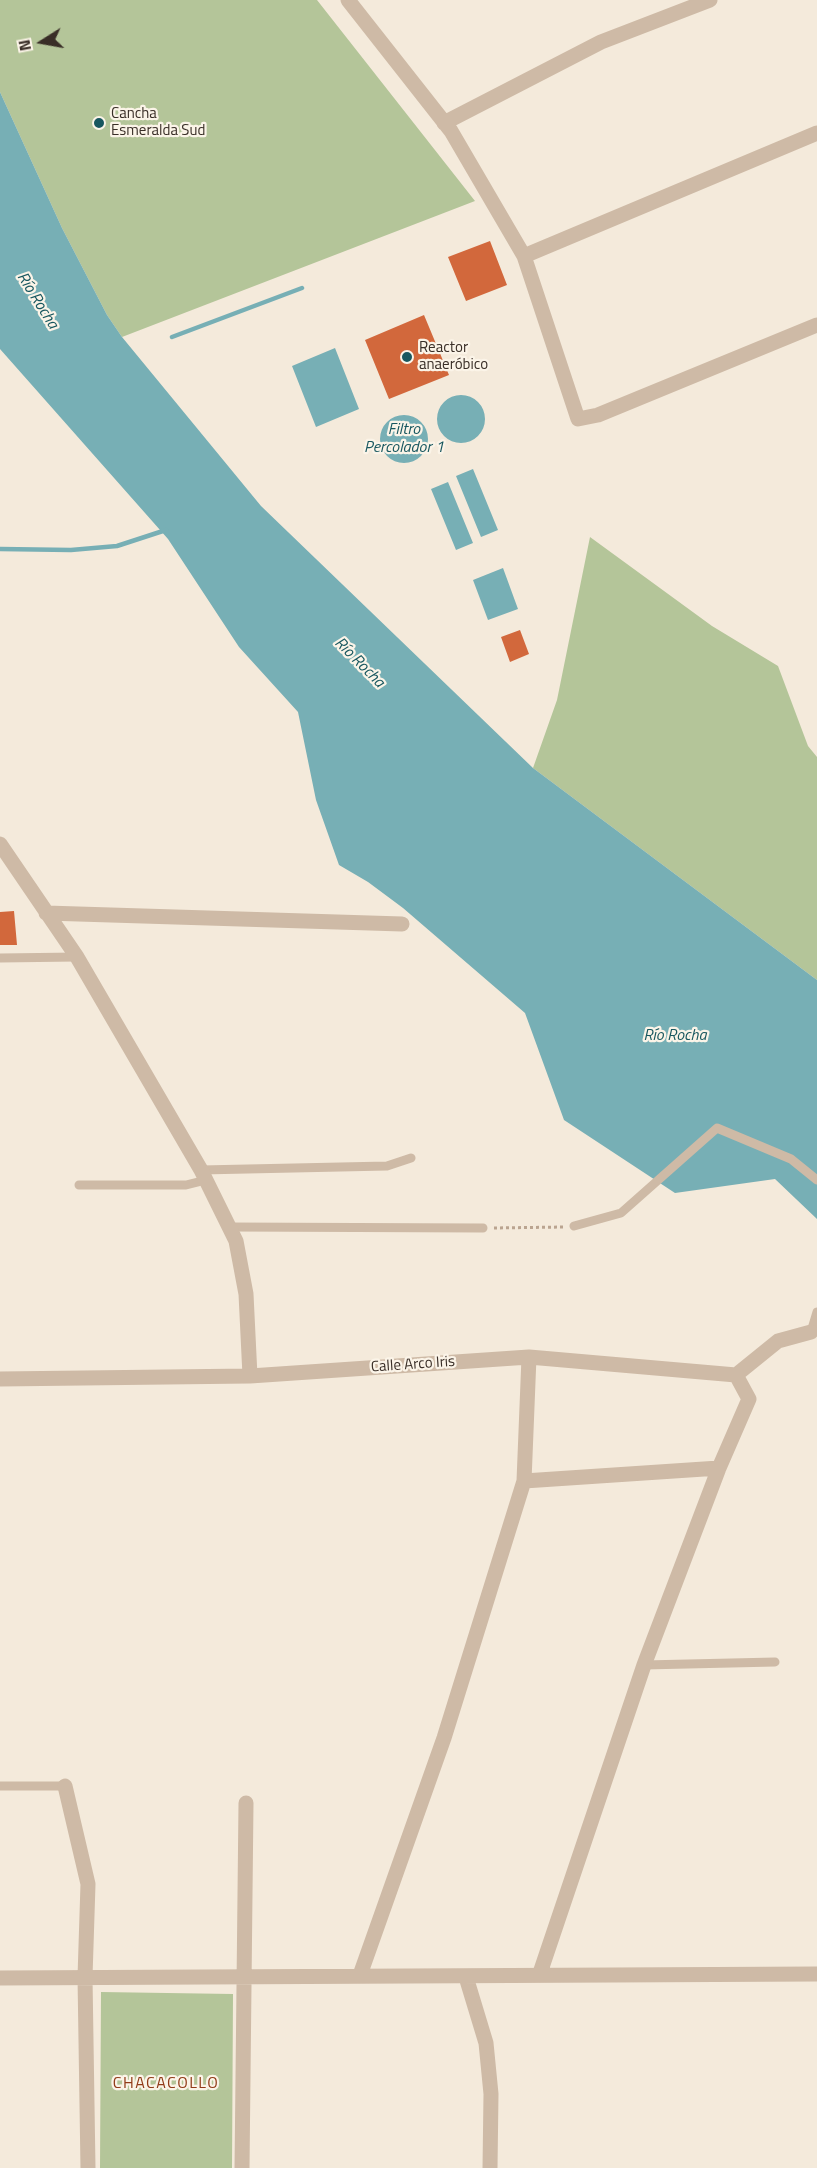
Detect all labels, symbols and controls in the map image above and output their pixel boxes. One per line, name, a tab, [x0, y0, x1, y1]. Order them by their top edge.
north arrow	[12, 12, 72, 72]
text: N	[11, 38, 37, 53]
place label: Cancha Esmeralda Sud	[111, 105, 205, 140]
marker: Cancha Esmeralda Sud	[92, 116, 106, 130]
water label: Río Rocha	[12, 269, 62, 333]
place label: Reactor anaeróbico	[419, 339, 488, 374]
marker: Reactor anaeróbico	[400, 350, 414, 364]
water label: Filtro Percolador 1	[364, 420, 444, 458]
water label: Río Rocha	[330, 634, 388, 692]
water label: Río Rocha	[643, 1026, 707, 1046]
street label: Calle Arco Iris	[370, 1353, 456, 1377]
district label: CHACACOLLO	[113, 2074, 219, 2094]

